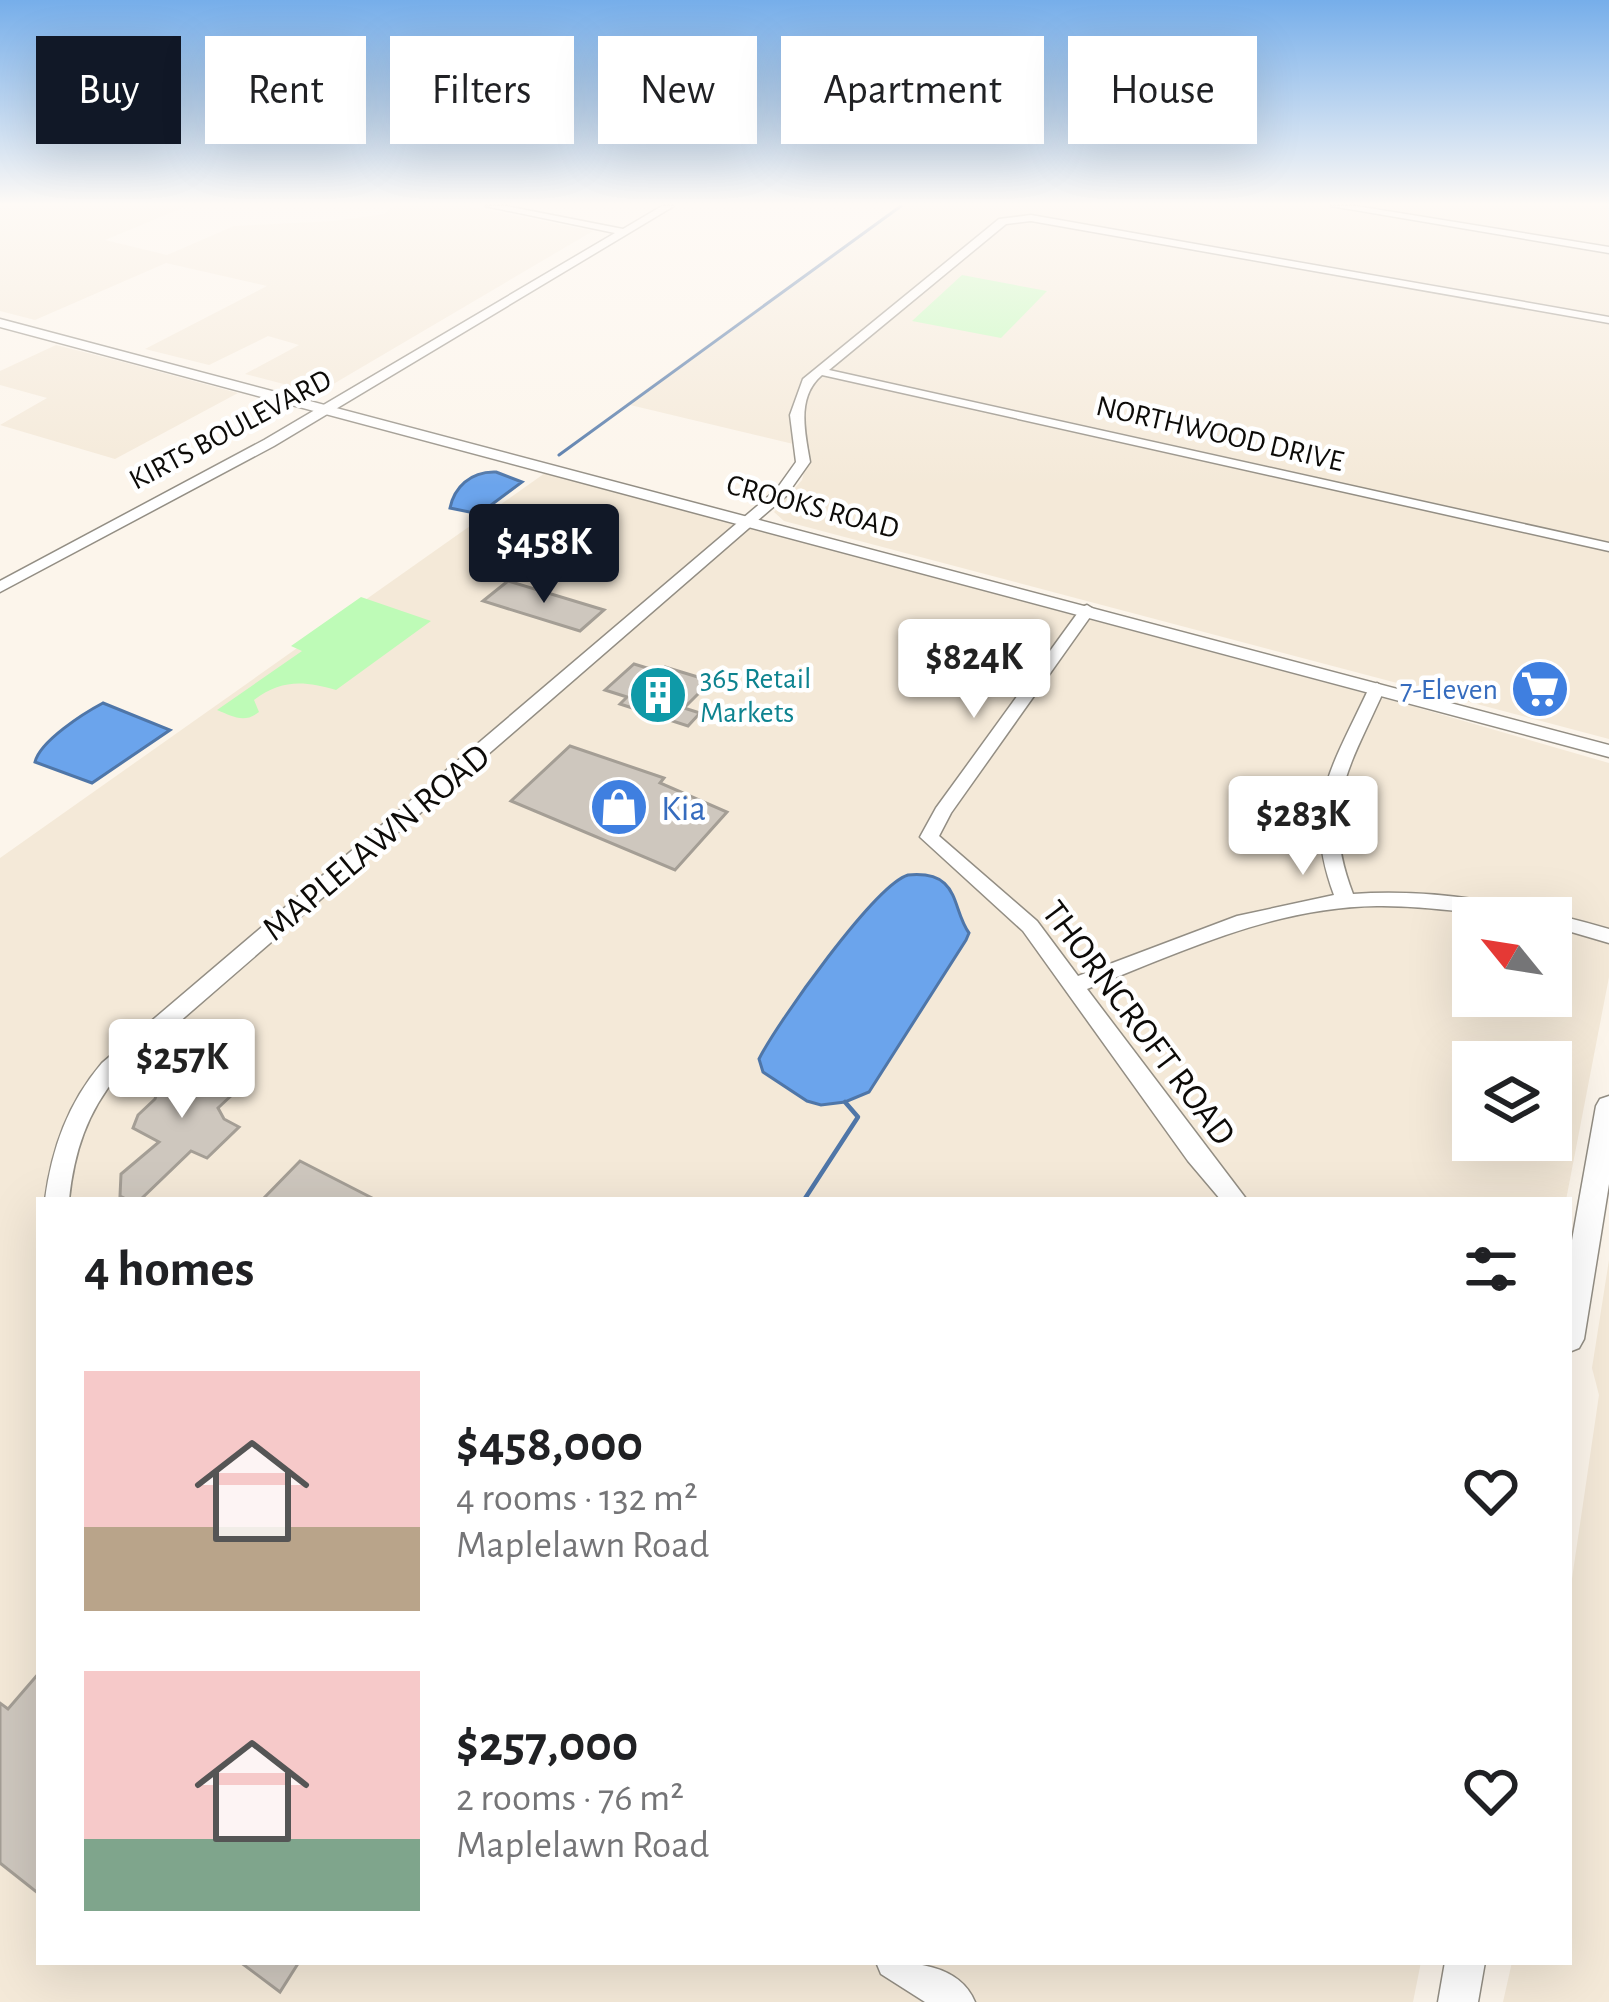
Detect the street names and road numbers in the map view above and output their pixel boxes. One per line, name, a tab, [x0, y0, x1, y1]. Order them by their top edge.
street label: KIRTS BOULEVARD	[125, 364, 336, 496]
street label: NORTHWOOD DRIVE	[1093, 391, 1346, 477]
street label: CROOKS ROAD	[723, 470, 902, 544]
street label: MAPLELAWN ROAD	[256, 737, 497, 948]
street label: THORNCROFT ROAD	[1035, 894, 1242, 1152]

